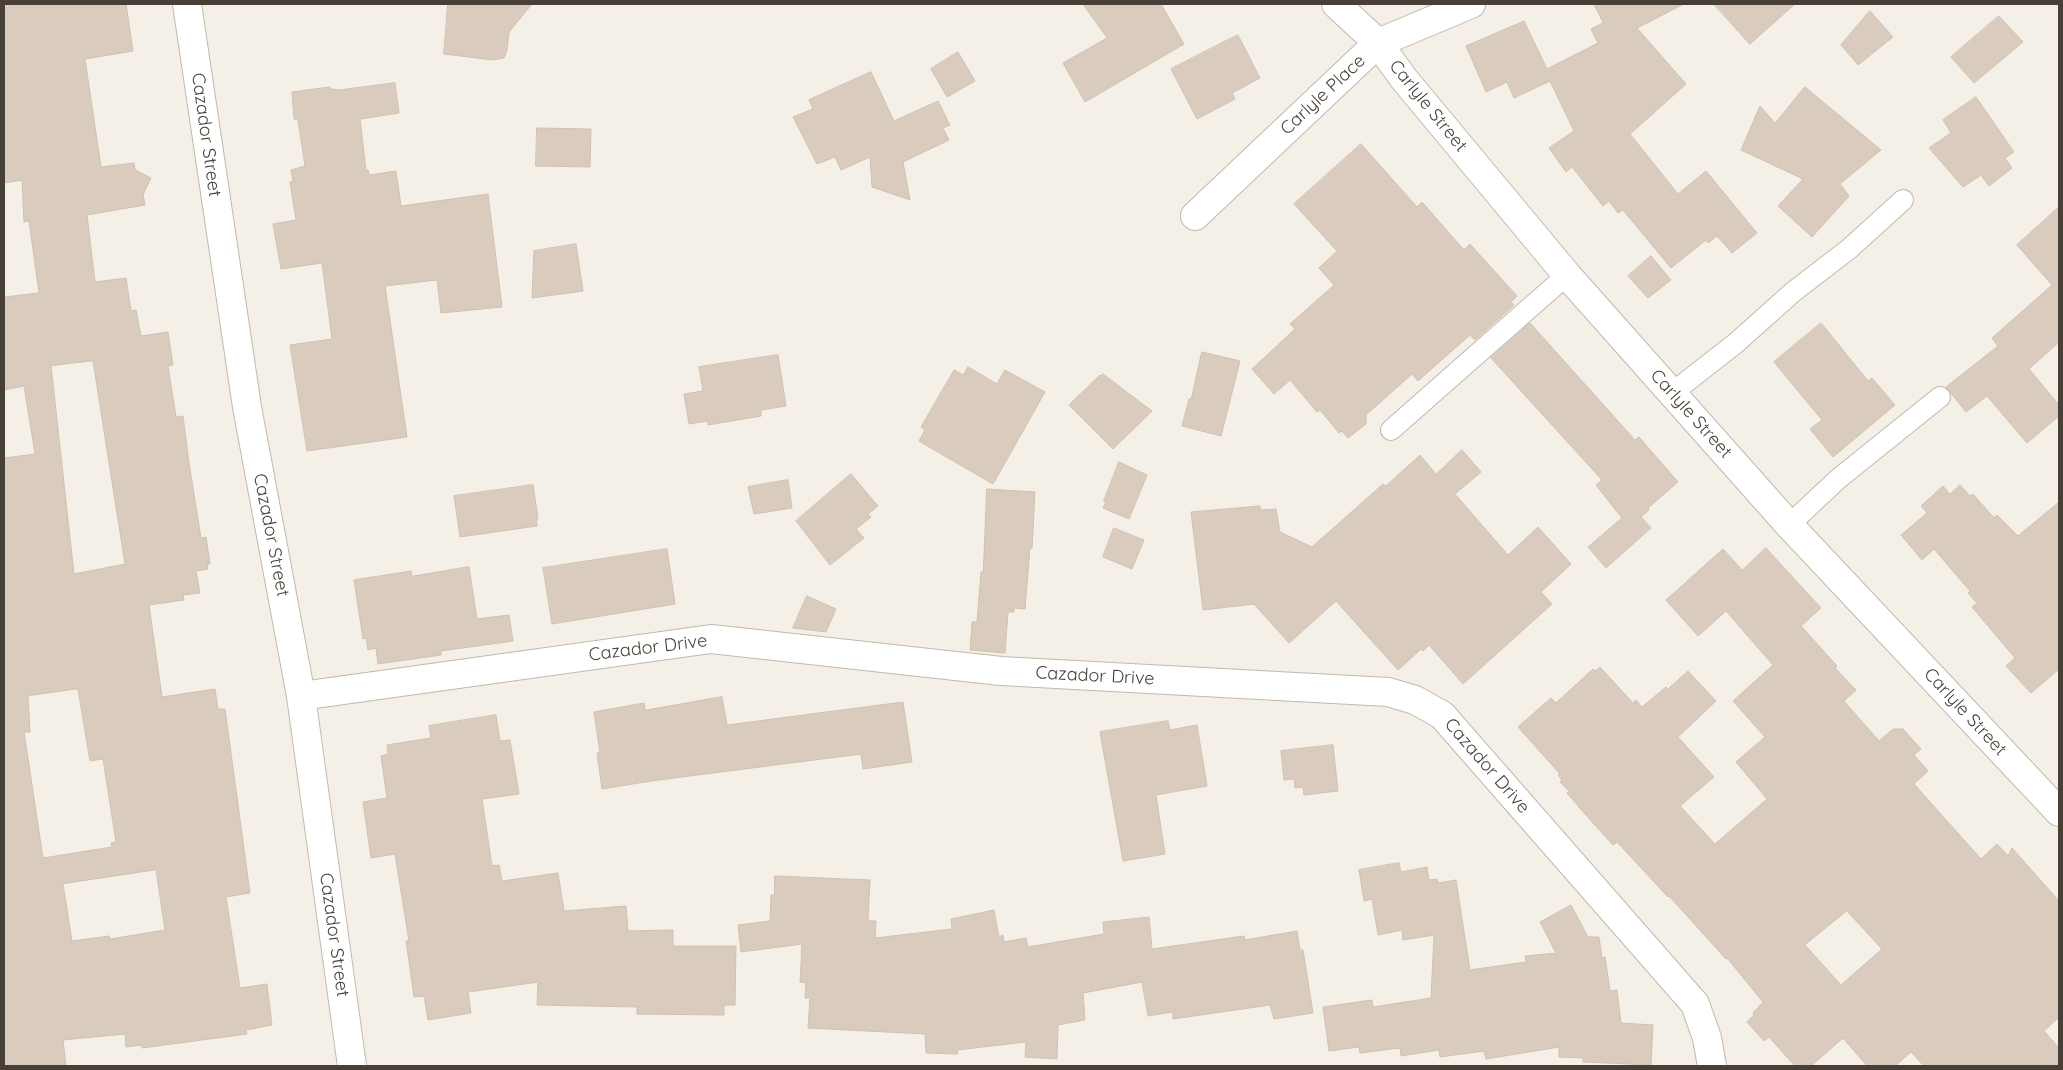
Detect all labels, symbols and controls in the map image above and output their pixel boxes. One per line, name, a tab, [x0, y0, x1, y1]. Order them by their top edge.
street label: Carlyle Place	[1276, 50, 1370, 140]
street label: Carlyle Street	[1384, 56, 1472, 156]
street label: Cazador Street	[187, 72, 225, 198]
street label: Carlyle Street	[1646, 365, 1736, 463]
street label: Cazador Street	[248, 472, 294, 598]
street label: Cazador Drive	[588, 630, 708, 666]
street label: Cazador Drive	[1035, 662, 1155, 690]
street label: Carlyle Street	[1919, 664, 2011, 760]
street label: Cazador Drive	[1440, 714, 1534, 818]
street label: Cazador Street	[315, 872, 353, 998]

